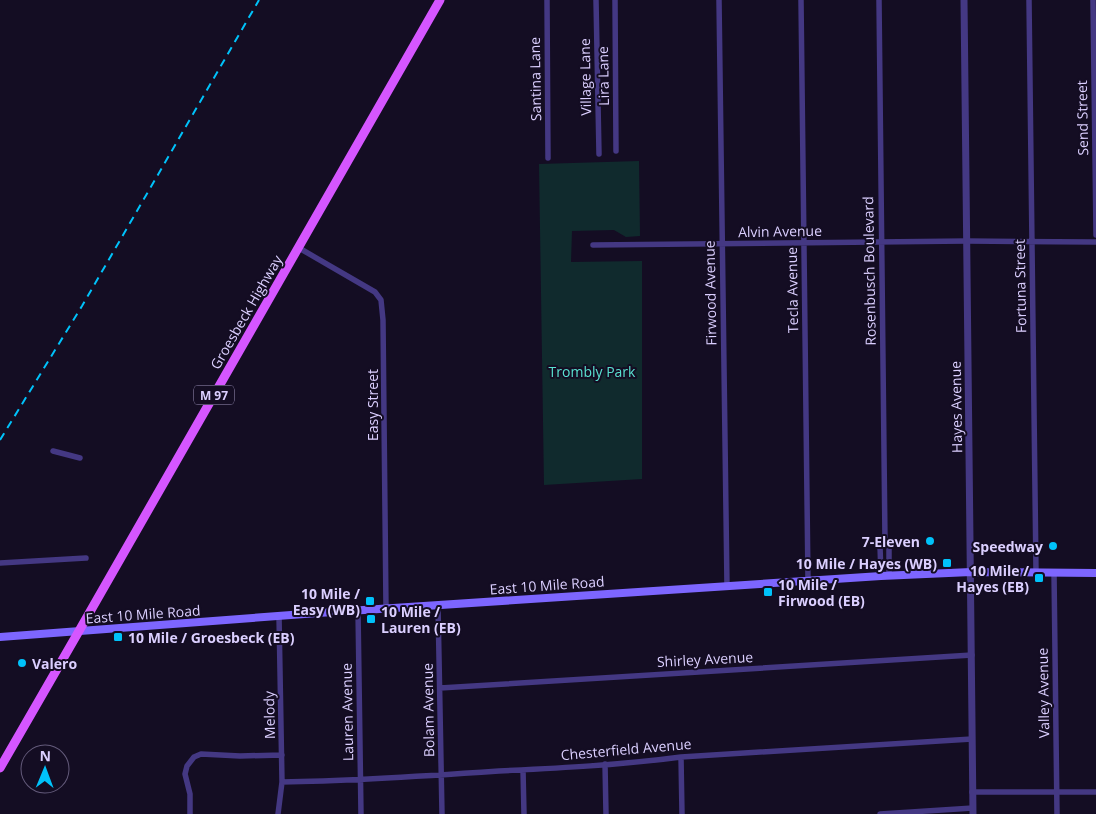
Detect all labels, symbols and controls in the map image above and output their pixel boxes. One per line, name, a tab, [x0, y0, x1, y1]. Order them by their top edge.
street label: Santina Lane	[525, 37, 545, 121]
street label: Village Lane	[575, 38, 595, 116]
street label: Lira Lane	[593, 46, 613, 106]
street label: Send Street	[1072, 80, 1092, 156]
street label: Rosenbusch Boulevard	[858, 196, 880, 346]
street label: Alvin Avenue	[738, 221, 822, 241]
street label: Fortuna Street	[1010, 239, 1030, 333]
street label: Firwood Avenue	[700, 240, 720, 346]
street label: Tecla Avenue	[782, 247, 802, 333]
street label: Groesbeck Highway	[206, 251, 287, 372]
street label: Hayes Avenue	[946, 361, 966, 453]
park label: Trombly Park	[549, 362, 636, 381]
street label: Easy Street	[363, 369, 382, 441]
road number: M 97	[194, 386, 234, 404]
place label: 7-Eleven	[862, 532, 920, 551]
marker: 7-Eleven	[924, 535, 936, 547]
place label: Speedway	[973, 537, 1043, 556]
marker: Speedway	[1047, 540, 1059, 552]
place label: 10 Mile / Hayes (WB)	[796, 554, 937, 573]
marker: 10 Mile / Hayes (WB)	[941, 557, 953, 569]
place label: 10 Mile / Hayes (EB)	[956, 561, 1029, 596]
street label: East 10 Mile Road	[489, 572, 605, 598]
marker: 10 Mile / Hayes (EB)	[1033, 572, 1045, 584]
place label: 10 Mile / Firwood (EB)	[778, 575, 865, 610]
place label: 10 Mile / Easy (WB)	[293, 584, 360, 619]
marker: 10 Mile / Firwood (EB)	[762, 586, 774, 598]
marker: 10 Mile / Easy (WB)	[364, 595, 376, 607]
street label: East 10 Mile Road	[85, 601, 201, 627]
place label: 10 Mile / Lauren (EB)	[381, 602, 461, 637]
marker: 10 Mile / Lauren (EB)	[365, 613, 377, 625]
place label: 10 Mile / Groesbeck (EB)	[128, 628, 295, 647]
marker: 10 Mile / Groesbeck (EB)	[112, 631, 124, 643]
street label: Shirley Avenue	[656, 647, 754, 671]
street label: Valley Avenue	[1033, 647, 1053, 738]
place label: Valero	[32, 654, 77, 673]
marker: Valero	[16, 657, 28, 669]
street label: Lauren Avenue	[337, 663, 357, 761]
street label: Bolam Avenue	[418, 663, 438, 757]
street label: Melody	[259, 690, 279, 739]
street label: Chesterfield Avenue	[560, 734, 692, 764]
north arrow	[20, 744, 70, 794]
text: N	[39, 746, 51, 765]

